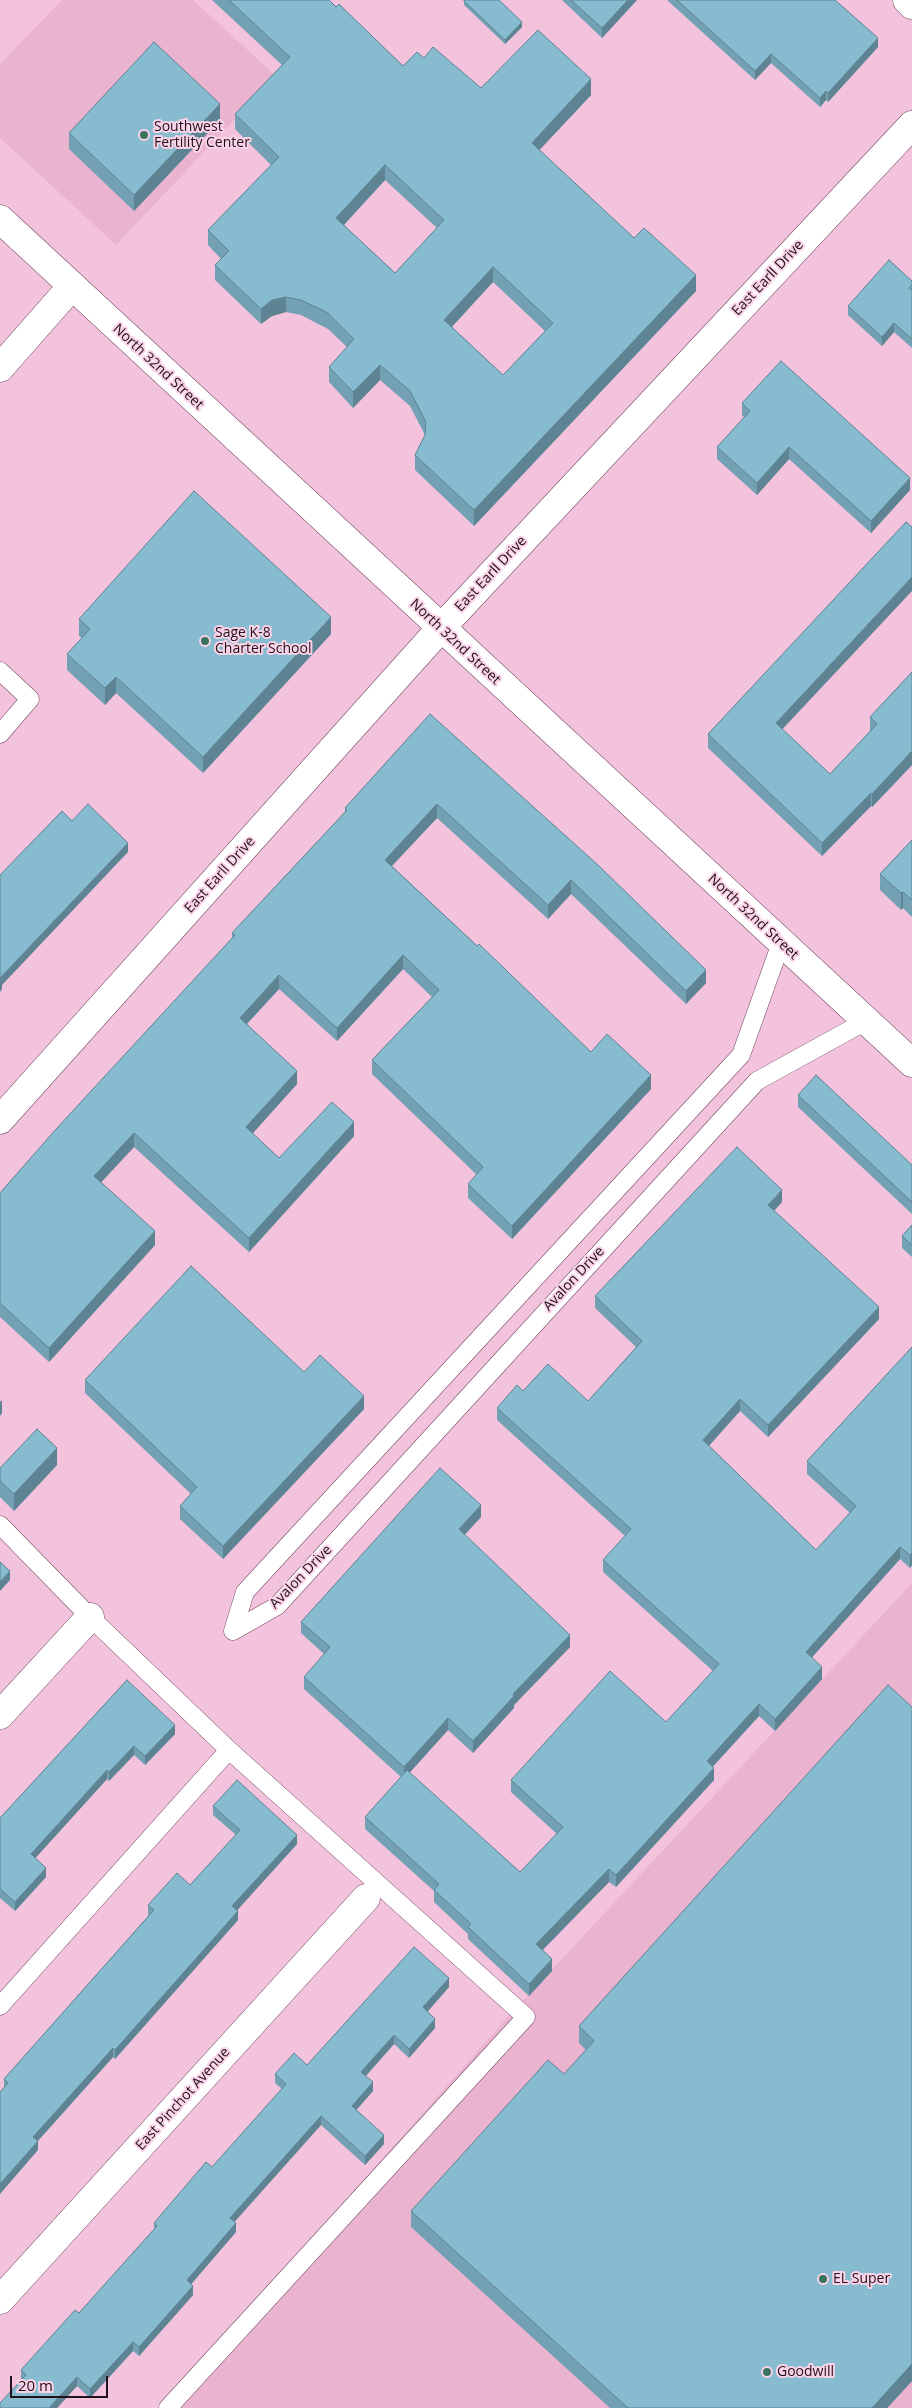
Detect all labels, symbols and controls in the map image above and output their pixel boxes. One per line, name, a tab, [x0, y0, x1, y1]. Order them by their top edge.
place label: Southwest Fertility Center	[154, 119, 250, 152]
marker: Southwest Fertility Center	[138, 129, 150, 141]
street label: East Earll Drive	[729, 237, 807, 319]
street label: North 32nd Street	[109, 321, 207, 413]
street label: East Earll Drive	[452, 533, 530, 615]
street label: North 32nd Street	[406, 596, 504, 688]
place label: Sage K-8 Charter School	[215, 625, 311, 658]
marker: Sage K-8 Charter School	[199, 635, 211, 647]
street label: East Earll Drive	[181, 833, 259, 917]
street label: North 32nd Street	[704, 871, 802, 963]
street label: Avalon Drive	[540, 1243, 608, 1315]
street label: Avalon Drive	[266, 1542, 336, 1612]
street label: East Pinchot Avenue	[132, 2044, 234, 2154]
place label: EL Super	[833, 2271, 890, 2287]
marker: EL Super	[817, 2273, 829, 2285]
place label: Goodwill	[777, 2364, 834, 2380]
scale bar	[12, 2366, 110, 2398]
marker: Goodwill	[761, 2366, 773, 2378]
text: 20 m	[18, 2375, 53, 2395]

